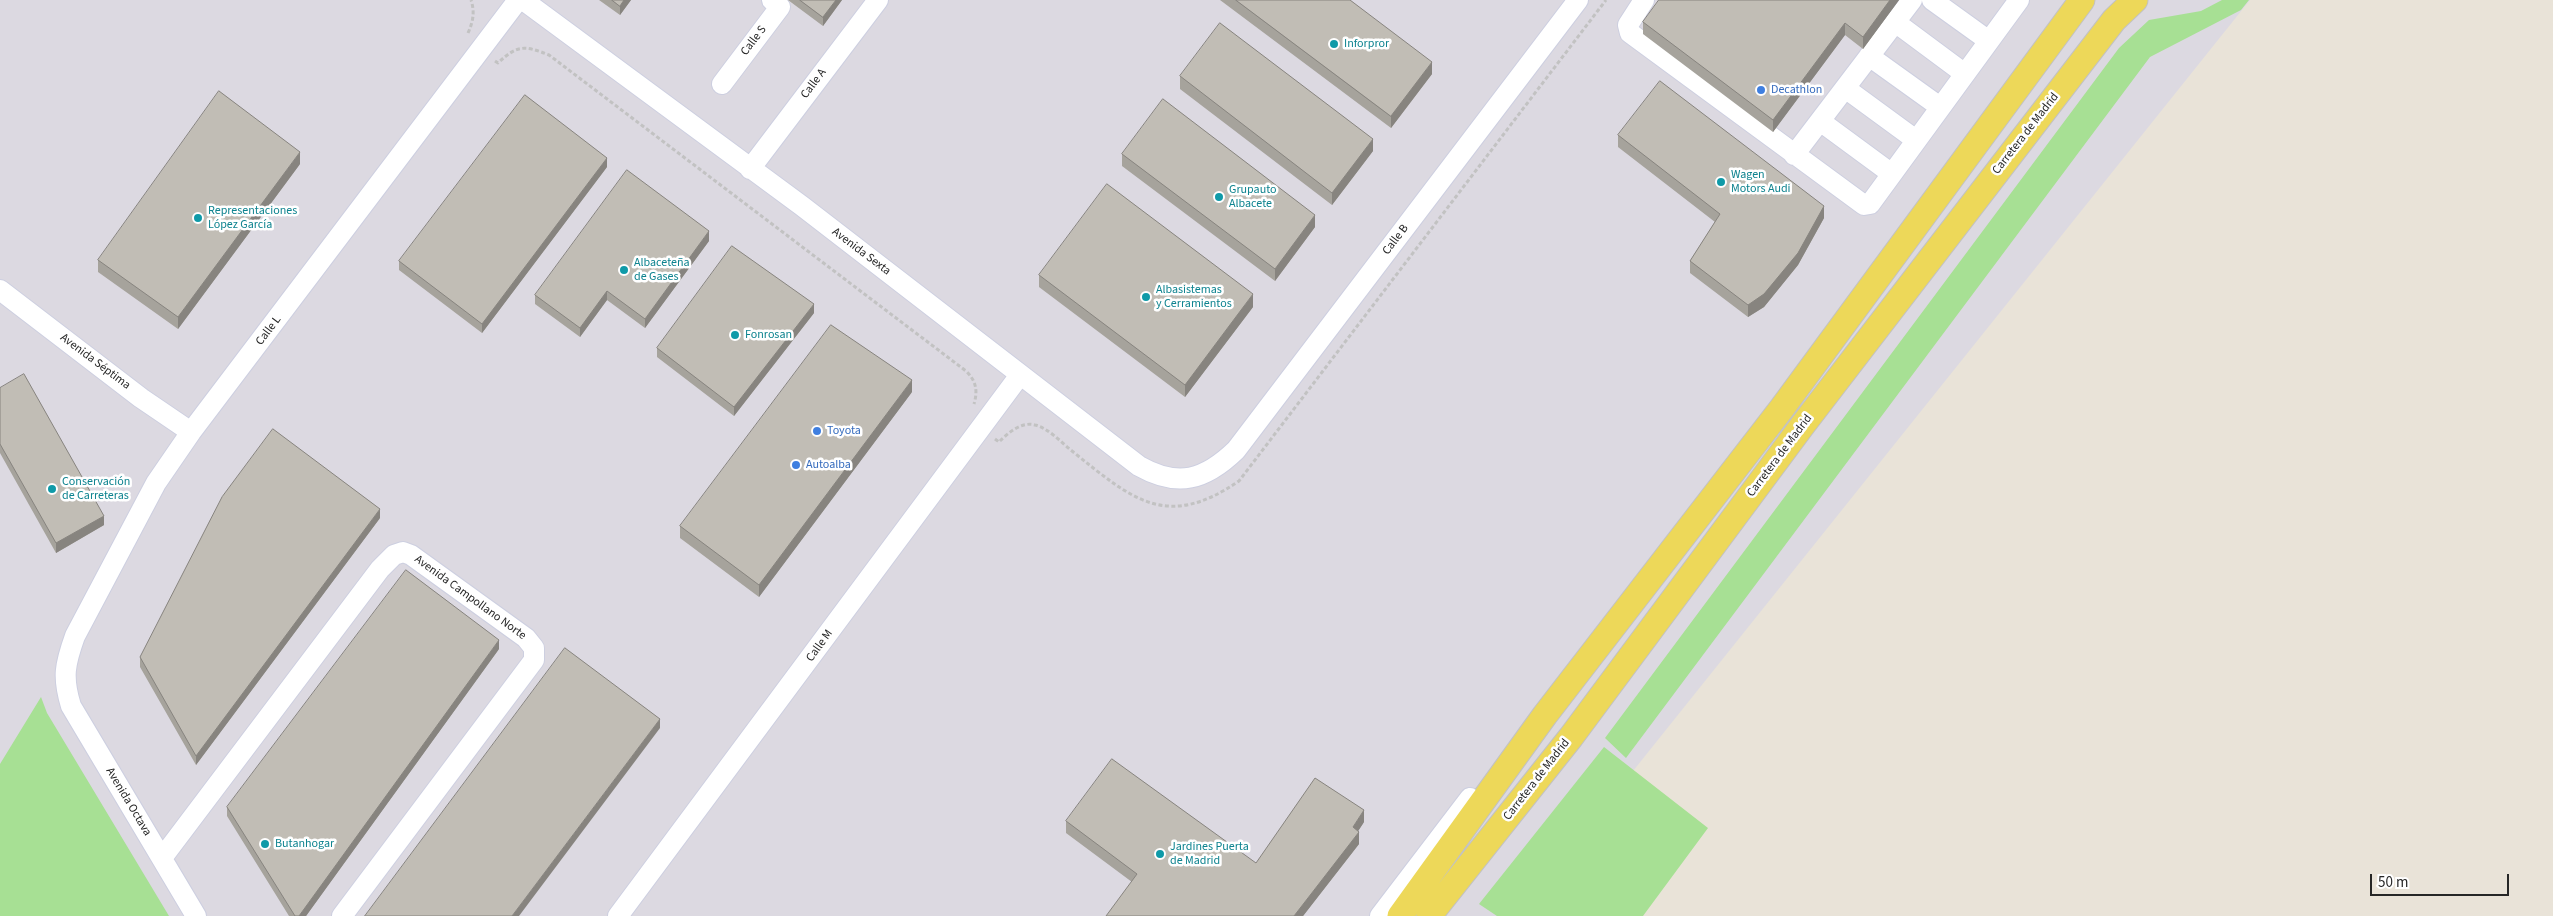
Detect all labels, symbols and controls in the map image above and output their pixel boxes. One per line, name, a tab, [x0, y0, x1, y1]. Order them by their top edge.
street label: Calle S	[738, 23, 770, 59]
place label: Inforpror	[1344, 37, 1389, 51]
marker: Inforpror	[1328, 38, 1340, 50]
street label: Calle A	[798, 66, 830, 102]
place label: Decathlon	[1771, 83, 1822, 97]
marker: Decathlon	[1755, 84, 1767, 96]
street label: Carretera de Madrid	[1990, 90, 2062, 178]
place label: Wagen Motors Audi	[1731, 168, 1791, 196]
marker: Wagen Motors Audi	[1715, 176, 1727, 188]
place label: Grupauto Albacete	[1229, 183, 1277, 211]
marker: Grupauto Albacete	[1213, 191, 1225, 203]
place label: Representaciones López García	[208, 204, 297, 232]
marker: Representaciones López García	[192, 212, 204, 224]
street label: Calle B	[1380, 222, 1412, 258]
street label: Avenida Sexta	[829, 225, 893, 279]
place label: Albaceteña de Gases	[634, 256, 690, 284]
marker: Albaceteña de Gases	[618, 264, 630, 276]
place label: Albasistemas y Cerramientos	[1156, 283, 1232, 311]
marker: Albasistemas y Cerramientos	[1140, 291, 1152, 303]
street label: Calle L	[253, 313, 285, 349]
place label: Fonrosan	[745, 328, 792, 342]
marker: Fonrosan	[729, 329, 741, 341]
street label: Avenida Séptima	[57, 331, 133, 393]
street label: Carretera de Madrid	[1744, 412, 1816, 500]
place label: Toyota	[827, 424, 861, 438]
marker: Toyota	[811, 425, 823, 437]
place label: Autoalba	[806, 458, 851, 472]
marker: Autoalba	[790, 459, 802, 471]
place label: Conservación de Carreteras	[62, 475, 130, 503]
marker: Conservación de Carreteras	[46, 483, 58, 495]
street label: Avenida Campollano Norte	[411, 553, 529, 643]
street label: Calle M	[804, 627, 836, 665]
street label: Carretera de Madrid	[1501, 736, 1573, 824]
street label: Avenida Octava	[102, 765, 154, 839]
place label: Butanhogar	[275, 837, 334, 851]
marker: Butanhogar	[259, 838, 271, 850]
place label: Jardines Puerta de Madrid	[1170, 840, 1249, 868]
marker: Jardines Puerta de Madrid	[1154, 848, 1166, 860]
scale bar	[2373, 864, 2512, 896]
text: 50 m	[2378, 872, 2408, 893]

